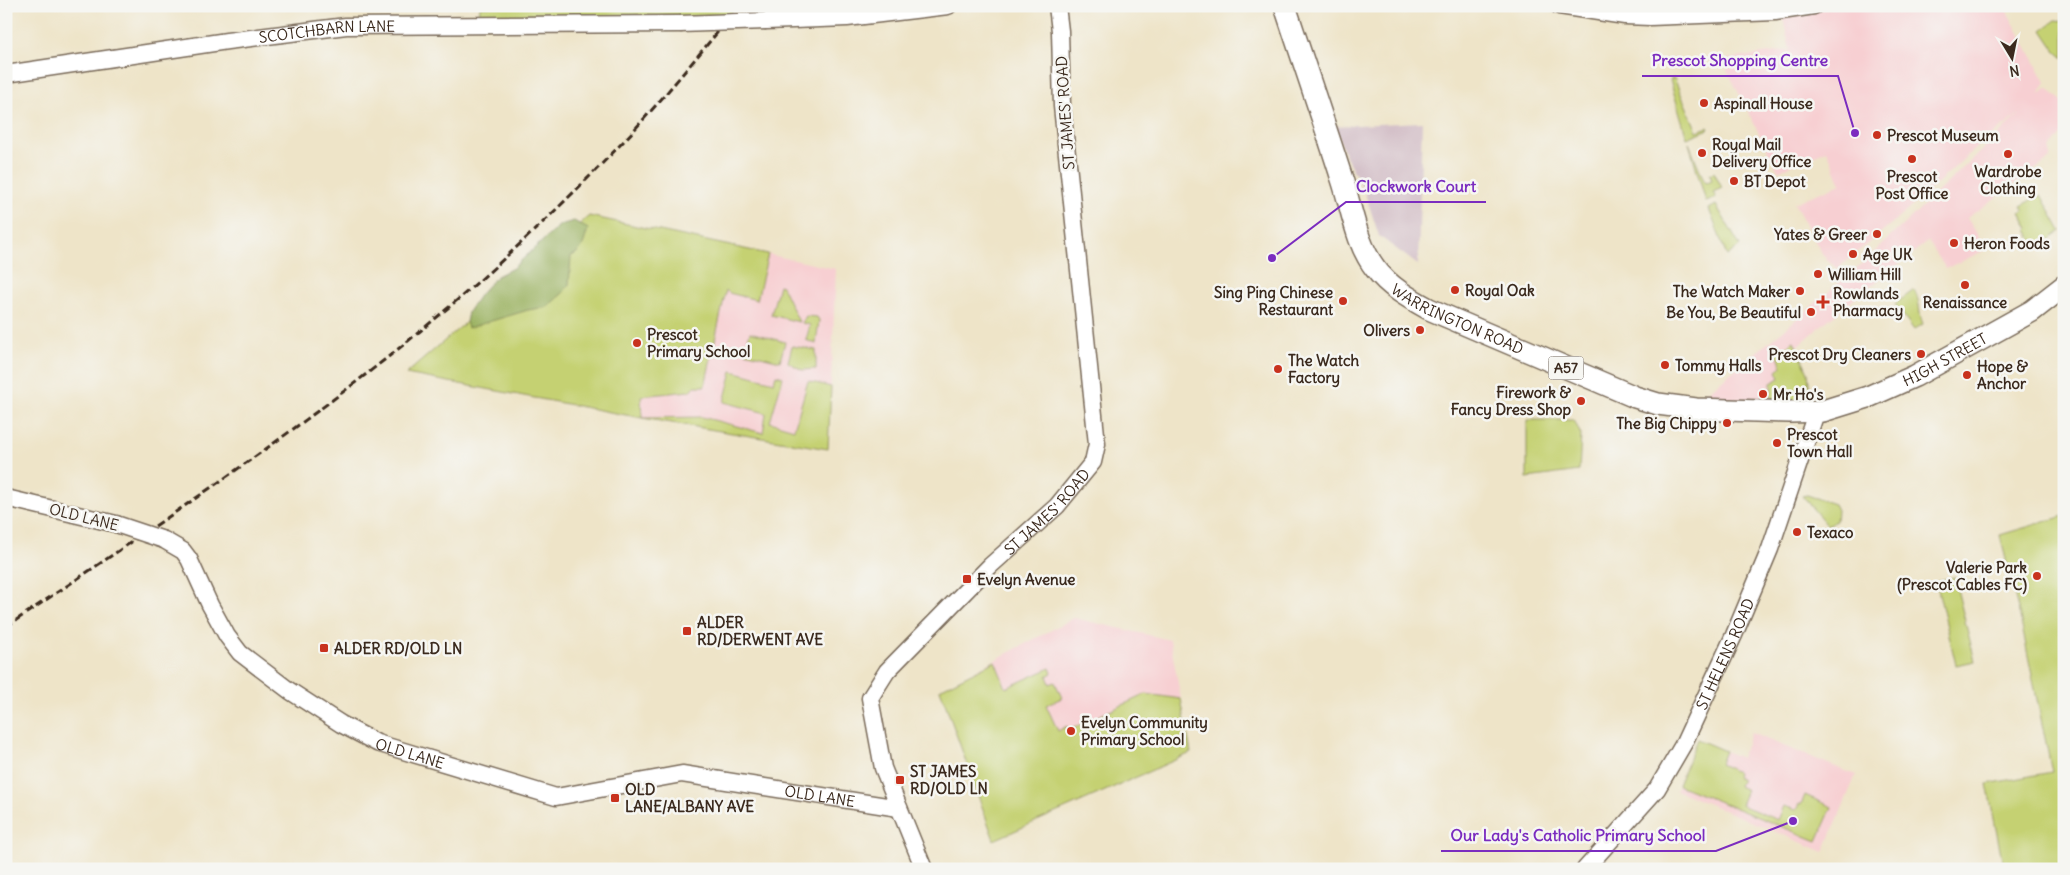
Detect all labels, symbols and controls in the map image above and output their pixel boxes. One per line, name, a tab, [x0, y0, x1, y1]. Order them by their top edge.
street label: SCOTCHBARN LANE	[258, 16, 395, 46]
north arrow	[1988, 32, 2038, 82]
callout: Prescot Shopping Centre	[1642, 45, 1838, 76]
text: Prescot Shopping Centre	[1652, 50, 1829, 71]
street label: ST JAMES' ROAD	[1052, 55, 1078, 171]
text: N	[2008, 61, 2021, 81]
place label: Aspinall House	[1714, 94, 1813, 114]
marker: Aspinall House	[1698, 97, 1710, 109]
place label: Prescot Museum	[1887, 126, 1999, 145]
marker: Prescot Museum	[1871, 129, 1883, 141]
place label: Royal Mail Delivery Office	[1712, 135, 1811, 172]
marker: Royal Mail Delivery Office	[1696, 147, 1708, 159]
marker: Wardrobe Clothing	[2002, 148, 2014, 160]
marker: Prescot Post Office	[1906, 153, 1918, 165]
place label: Wardrobe Clothing	[1974, 162, 2042, 199]
place label: Prescot Post Office	[1876, 167, 1948, 203]
callout: Clockwork Court	[1346, 171, 1486, 202]
place label: BT Depot	[1744, 172, 1806, 192]
marker: BT Depot	[1728, 175, 1740, 187]
text: Clockwork Court	[1356, 176, 1477, 196]
place label: Yates & Greer	[1773, 225, 1868, 244]
marker: Yates & Greer	[1871, 228, 1883, 240]
place label: Heron Foods	[1964, 234, 2050, 253]
marker: Heron Foods	[1948, 237, 1960, 249]
place label: Age UK	[1863, 245, 1913, 265]
marker: Age UK	[1847, 248, 1859, 260]
place label: William Hill	[1828, 265, 1901, 284]
marker: William Hill	[1812, 268, 1824, 280]
street label: WARRINGTON ROAD	[1388, 279, 1527, 358]
marker: Renaissance	[1959, 279, 1971, 291]
place label: Royal Oak	[1465, 281, 1535, 301]
place label: The Watch Maker	[1673, 282, 1791, 301]
place label: Sing Ping Chinese Restaurant	[1214, 283, 1334, 319]
marker: Royal Oak	[1449, 284, 1461, 296]
place label: Rowlands Pharmacy	[1833, 284, 1903, 321]
marker: The Watch Maker	[1794, 285, 1806, 297]
place label: Renaissance	[1923, 293, 2007, 312]
marker: Sing Ping Chinese Restaurant	[1337, 295, 1349, 307]
marker: Rowlands Pharmacy	[1817, 296, 1829, 308]
place label: Be You, Be Beautiful	[1666, 303, 1801, 322]
marker: Be You, Be Beautiful	[1805, 306, 1817, 318]
place label: Olivers	[1363, 321, 1410, 340]
marker: Olivers	[1414, 324, 1426, 336]
place label: Prescot Primary School	[647, 325, 750, 362]
street label: HIGH STREET	[1900, 328, 1990, 390]
marker: Prescot Primary School	[631, 337, 643, 349]
place label: Prescot Dry Cleaners	[1769, 345, 1911, 365]
marker: Prescot Dry Cleaners	[1915, 348, 1927, 360]
place label: The Watch Factory	[1288, 351, 1360, 388]
road number: A57	[1548, 356, 1584, 379]
place label: Tommy Halls	[1675, 356, 1762, 376]
place label: Hope & Anchor	[1977, 357, 2028, 393]
marker: Tommy Halls	[1659, 359, 1671, 371]
marker: The Watch Factory	[1272, 363, 1284, 375]
marker: Hope & Anchor	[1961, 369, 1973, 381]
place label: Firework & Fancy Dress Shop	[1451, 383, 1572, 420]
place label: Mr Ho's	[1773, 385, 1824, 404]
marker: Mr Ho's	[1757, 388, 1769, 400]
marker: Firework & Fancy Dress Shop	[1575, 395, 1587, 407]
place label: The Big Chippy	[1616, 414, 1717, 434]
marker: The Big Chippy	[1721, 417, 1733, 429]
place label: Prescot Town Hall	[1787, 425, 1852, 461]
marker: Prescot Town Hall	[1771, 437, 1783, 449]
street label: ST JAMES' ROAD	[1000, 464, 1093, 559]
street label: OLD LANE	[47, 499, 121, 535]
place label: Texaco	[1807, 523, 1854, 542]
marker: Texaco	[1791, 526, 1803, 538]
place label: Valerie Park (Prescot Cables FC)	[1897, 558, 2027, 595]
place label: Evelyn Avenue	[977, 570, 1075, 590]
marker: Valerie Park (Prescot Cables FC)	[2031, 570, 2043, 582]
marker: Evelyn Avenue	[961, 573, 973, 585]
street label: ST HELENS ROAD	[1691, 595, 1758, 713]
place label: ALDER RD/DERWENT AVE	[697, 613, 823, 649]
marker: ALDER RD/DERWENT AVE	[681, 625, 693, 637]
place label: ALDER RD/OLD LN	[334, 639, 462, 658]
marker: ALDER RD/OLD LN	[318, 642, 330, 654]
place label: Evelyn Community Primary School	[1081, 713, 1208, 750]
marker: Evelyn Community Primary School	[1065, 725, 1077, 737]
street label: OLD LANE	[373, 734, 447, 772]
place label: ST JAMES RD/OLD LN	[910, 762, 988, 798]
marker: ST JAMES RD/OLD LN	[894, 774, 906, 786]
place label: OLD LANE/ALBANY AVE	[625, 780, 754, 816]
street label: OLD LANE	[783, 781, 856, 810]
marker: OLD LANE/ALBANY AVE	[609, 792, 621, 804]
callout: Our Lady's Catholic Primary School	[1441, 820, 1716, 851]
text: Our Lady's Catholic Primary School	[1451, 825, 1705, 846]

